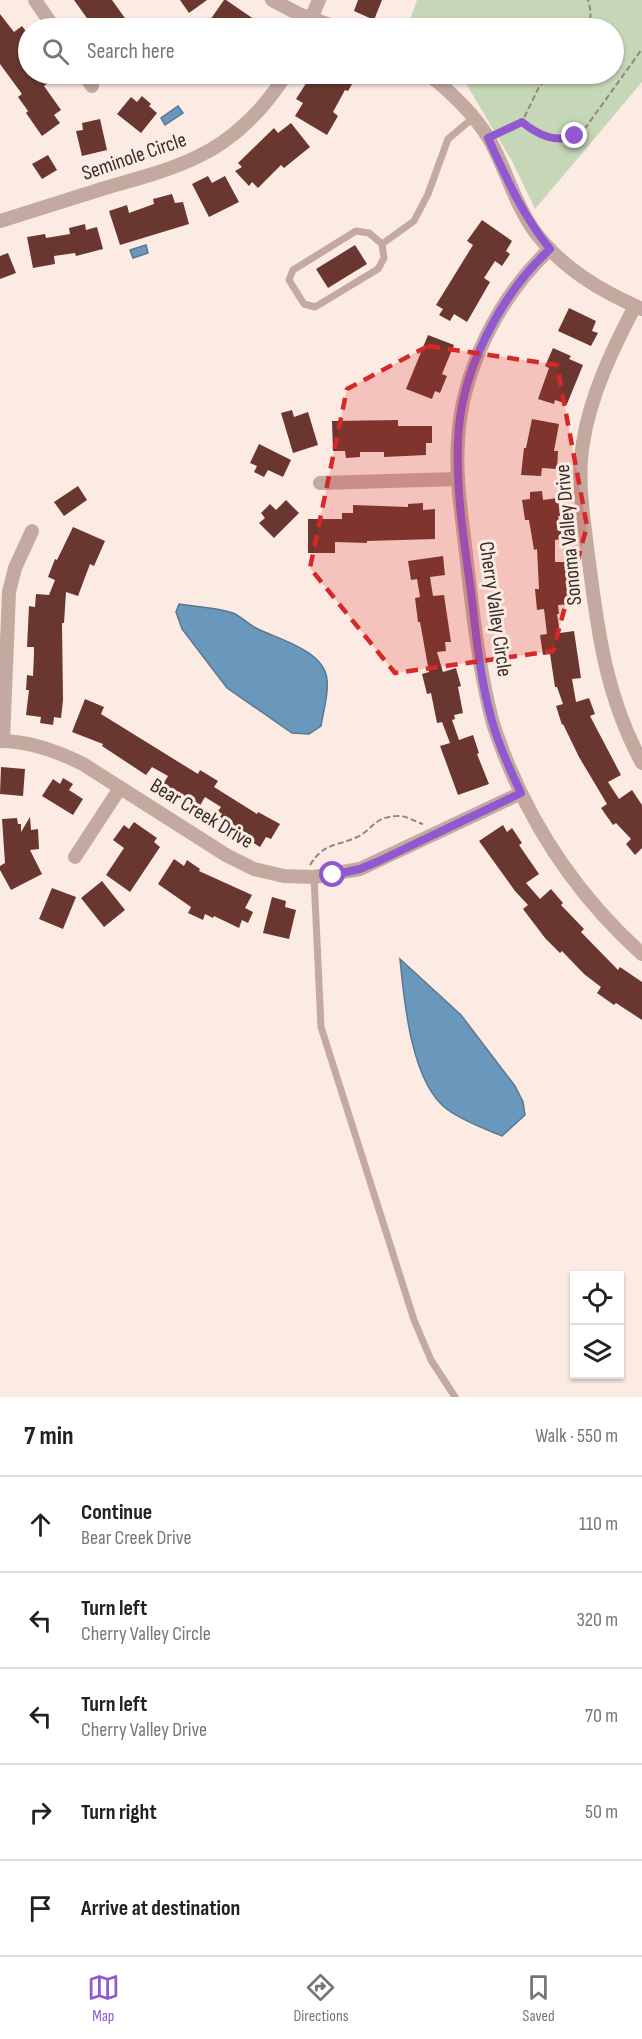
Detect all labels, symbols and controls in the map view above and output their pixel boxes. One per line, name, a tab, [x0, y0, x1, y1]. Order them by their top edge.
search box	[18, 18, 624, 84]
icon: search	[39, 35, 72, 68]
text: Search here	[87, 38, 174, 65]
route end	[561, 122, 587, 148]
street label: Seminole Circle	[79, 127, 190, 186]
street label: Sonoma Valley Drive	[550, 463, 587, 606]
street label: Cherry Valley Circle	[474, 540, 517, 678]
street label: Bear Creek Drive	[146, 773, 258, 854]
route start	[319, 861, 345, 887]
map controls	[570, 1271, 624, 1379]
button: locate	[570, 1271, 624, 1325]
button: layers	[570, 1325, 624, 1379]
text: 7 min	[24, 1421, 73, 1452]
text: Walk · 550 m	[535, 1424, 618, 1448]
text: Continue	[81, 1499, 152, 1526]
icon: ahead	[24, 1508, 57, 1541]
text: 110 m	[579, 1512, 618, 1536]
text: Bear Creek Drive	[81, 1526, 191, 1550]
text: Turn left	[81, 1595, 147, 1622]
icon: left	[24, 1604, 57, 1637]
text: 320 m	[576, 1608, 618, 1632]
text: Cherry Valley Circle	[81, 1622, 211, 1646]
text: Turn left	[81, 1691, 147, 1718]
icon: left	[24, 1700, 57, 1733]
text: 70 m	[585, 1704, 618, 1728]
text: Cherry Valley Drive	[81, 1718, 207, 1742]
icon: right	[24, 1796, 57, 1829]
text: Turn right	[81, 1799, 157, 1826]
text: 50 m	[585, 1800, 618, 1824]
icon: arrive	[24, 1892, 57, 1925]
text: Arrive at destination	[81, 1895, 240, 1922]
tab: Map	[87, 1971, 120, 2026]
tab: Directions	[293, 1971, 349, 2026]
tab: Saved	[522, 1971, 555, 2026]

